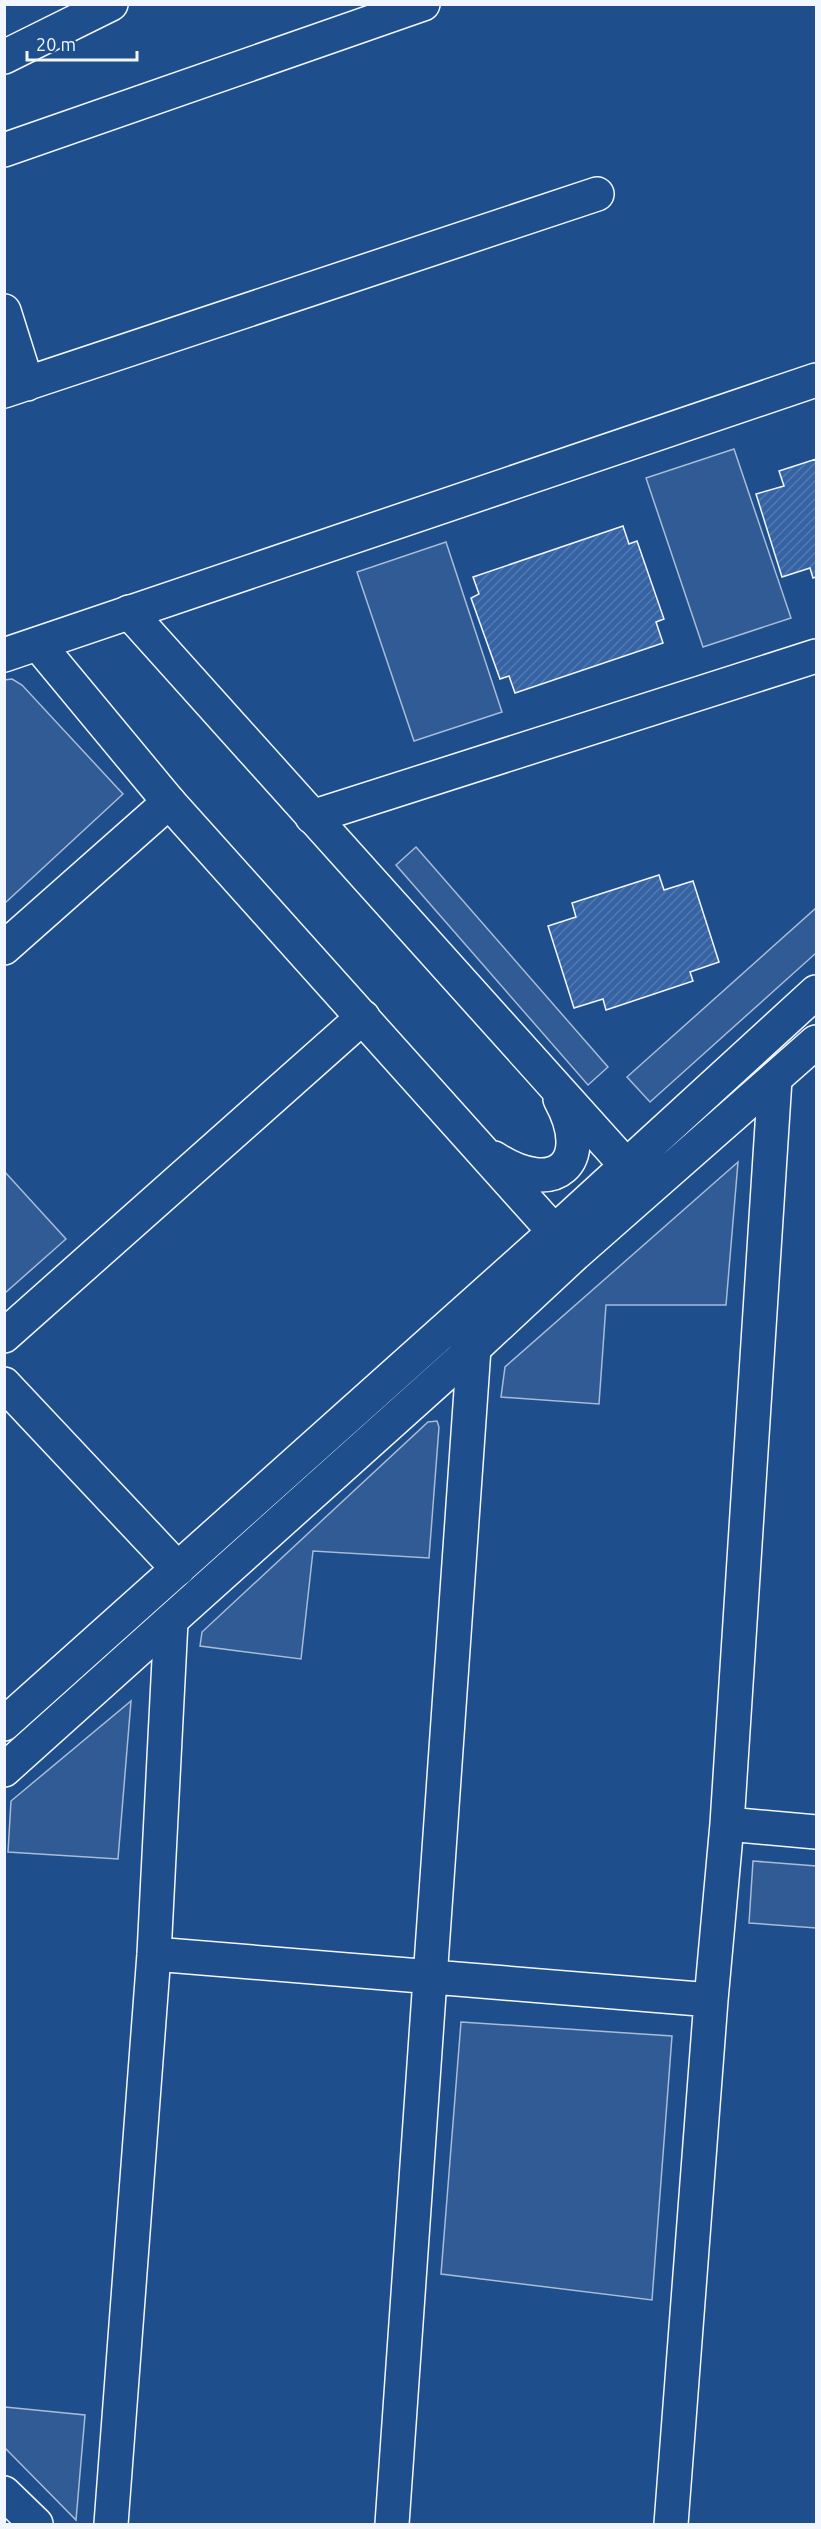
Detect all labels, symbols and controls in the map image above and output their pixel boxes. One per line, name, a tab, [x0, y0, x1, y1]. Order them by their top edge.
scale bar	[27, 24, 136, 62]
text: 20 m	[36, 34, 76, 54]

